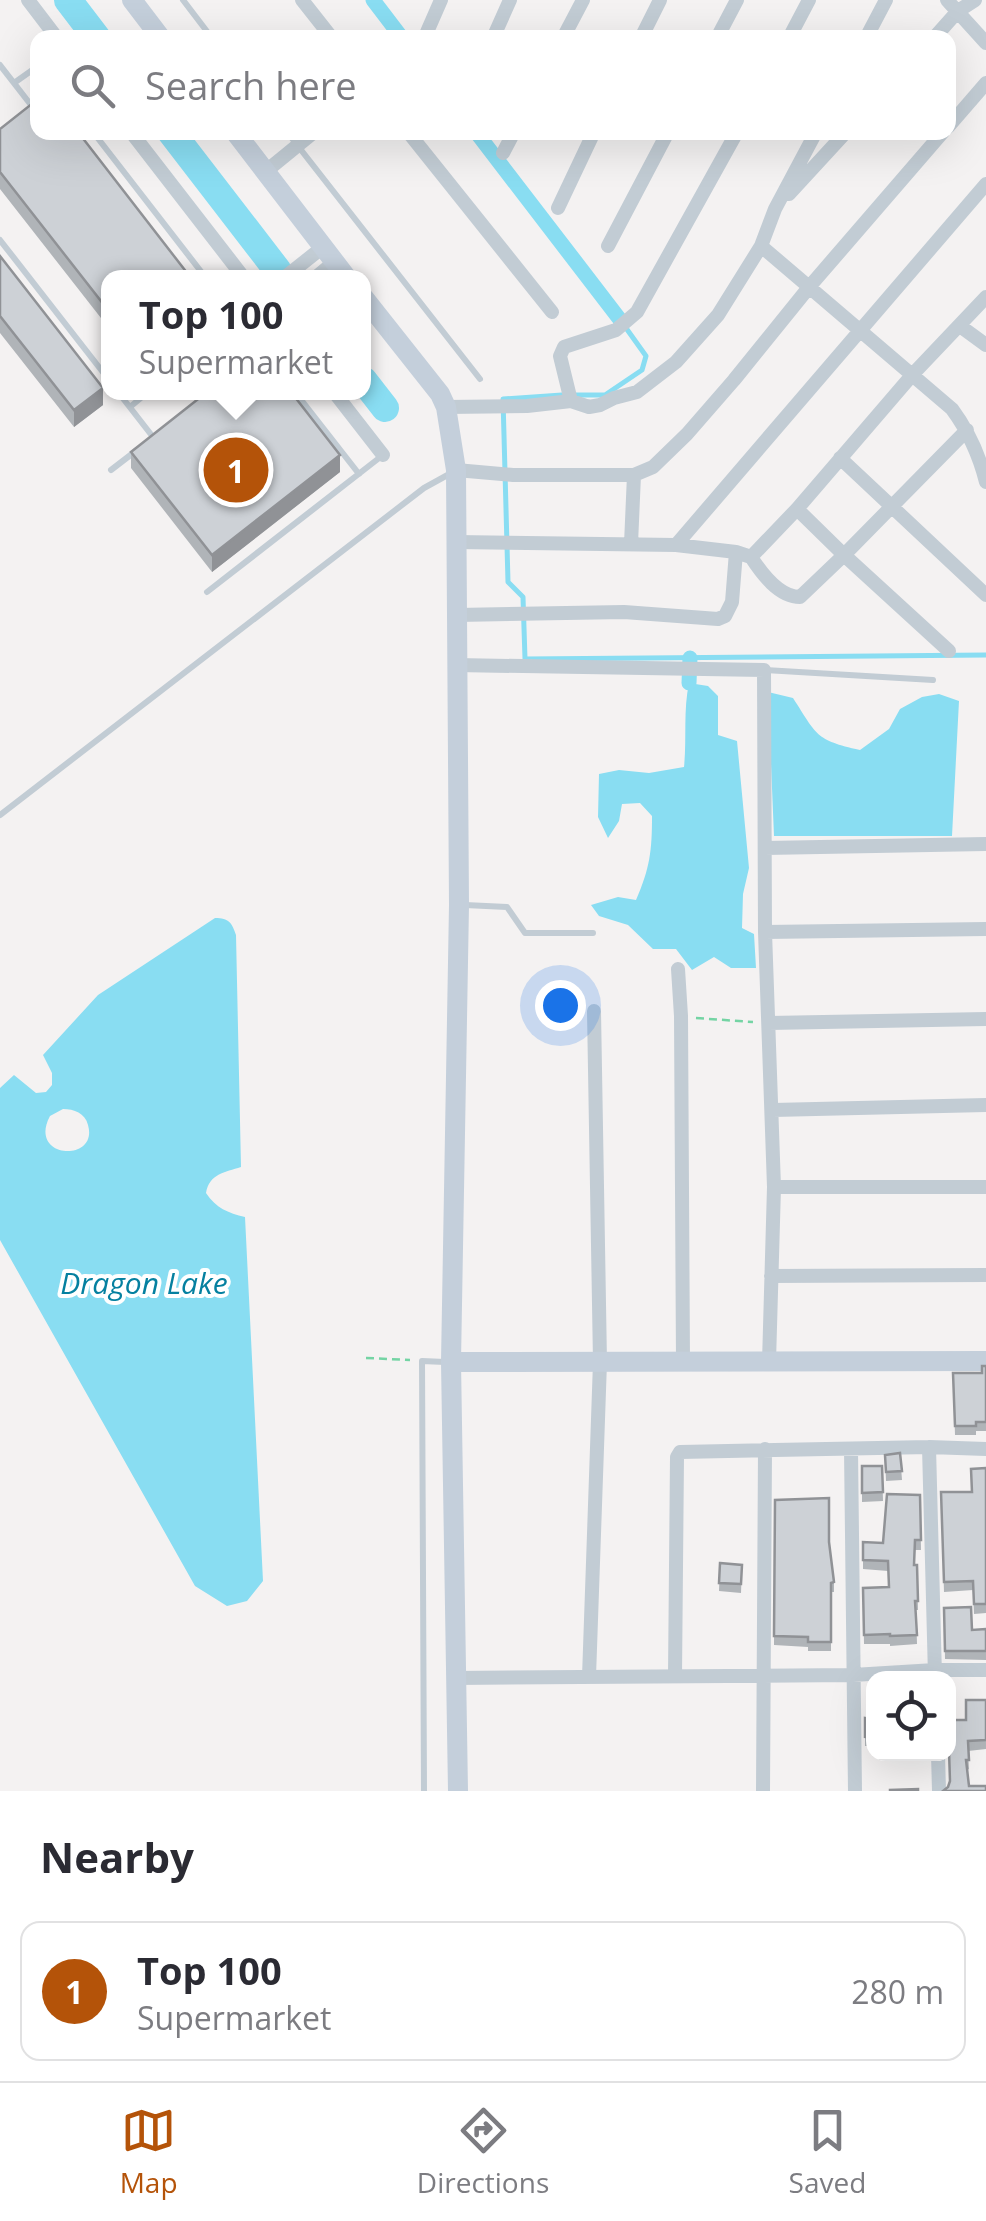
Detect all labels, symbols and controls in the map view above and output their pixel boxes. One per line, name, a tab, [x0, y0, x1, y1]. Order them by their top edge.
search box	[30, 30, 956, 140]
icon: search	[65, 58, 120, 113]
text: Search here	[145, 59, 357, 111]
popup	[101, 270, 371, 400]
text: Top 100	[139, 288, 283, 340]
text: Supermarket	[139, 340, 333, 383]
pin: 1	[204, 432, 268, 508]
your location	[535, 980, 586, 1031]
water label: Dragon Lake	[60, 1262, 228, 1303]
map controls	[866, 1671, 956, 1761]
button: locate	[866, 1671, 956, 1761]
text: Nearby	[40, 1828, 194, 1885]
text: Top 100	[137, 1944, 282, 1996]
text: 1	[65, 1970, 84, 2013]
text: 280 m	[851, 1970, 944, 2013]
text: Supermarket	[137, 1996, 331, 2039]
tab: Map	[120, 2103, 178, 2201]
tab: Directions	[417, 2103, 549, 2201]
tab: Saved	[789, 2103, 866, 2201]

